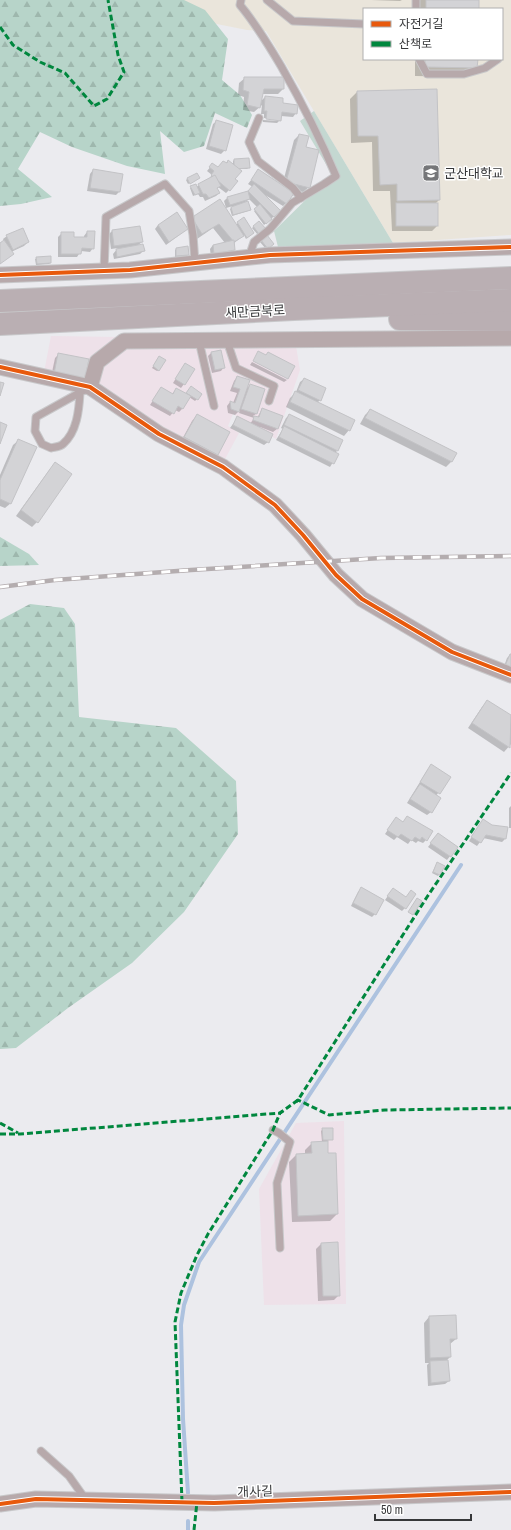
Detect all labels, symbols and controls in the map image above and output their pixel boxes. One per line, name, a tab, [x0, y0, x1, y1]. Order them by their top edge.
legend	[363, 8, 503, 60]
text: 자전거길	[399, 16, 443, 32]
text: 산책로	[399, 36, 432, 52]
school or university icon: 군산대학교	[421, 163, 441, 183]
place label: 군산대학교	[444, 165, 504, 182]
street label: 새만금북로	[225, 301, 285, 322]
street label: 개사길	[237, 1482, 273, 1501]
scale bar	[375, 1496, 471, 1522]
text: 50 m	[381, 1502, 403, 1518]

